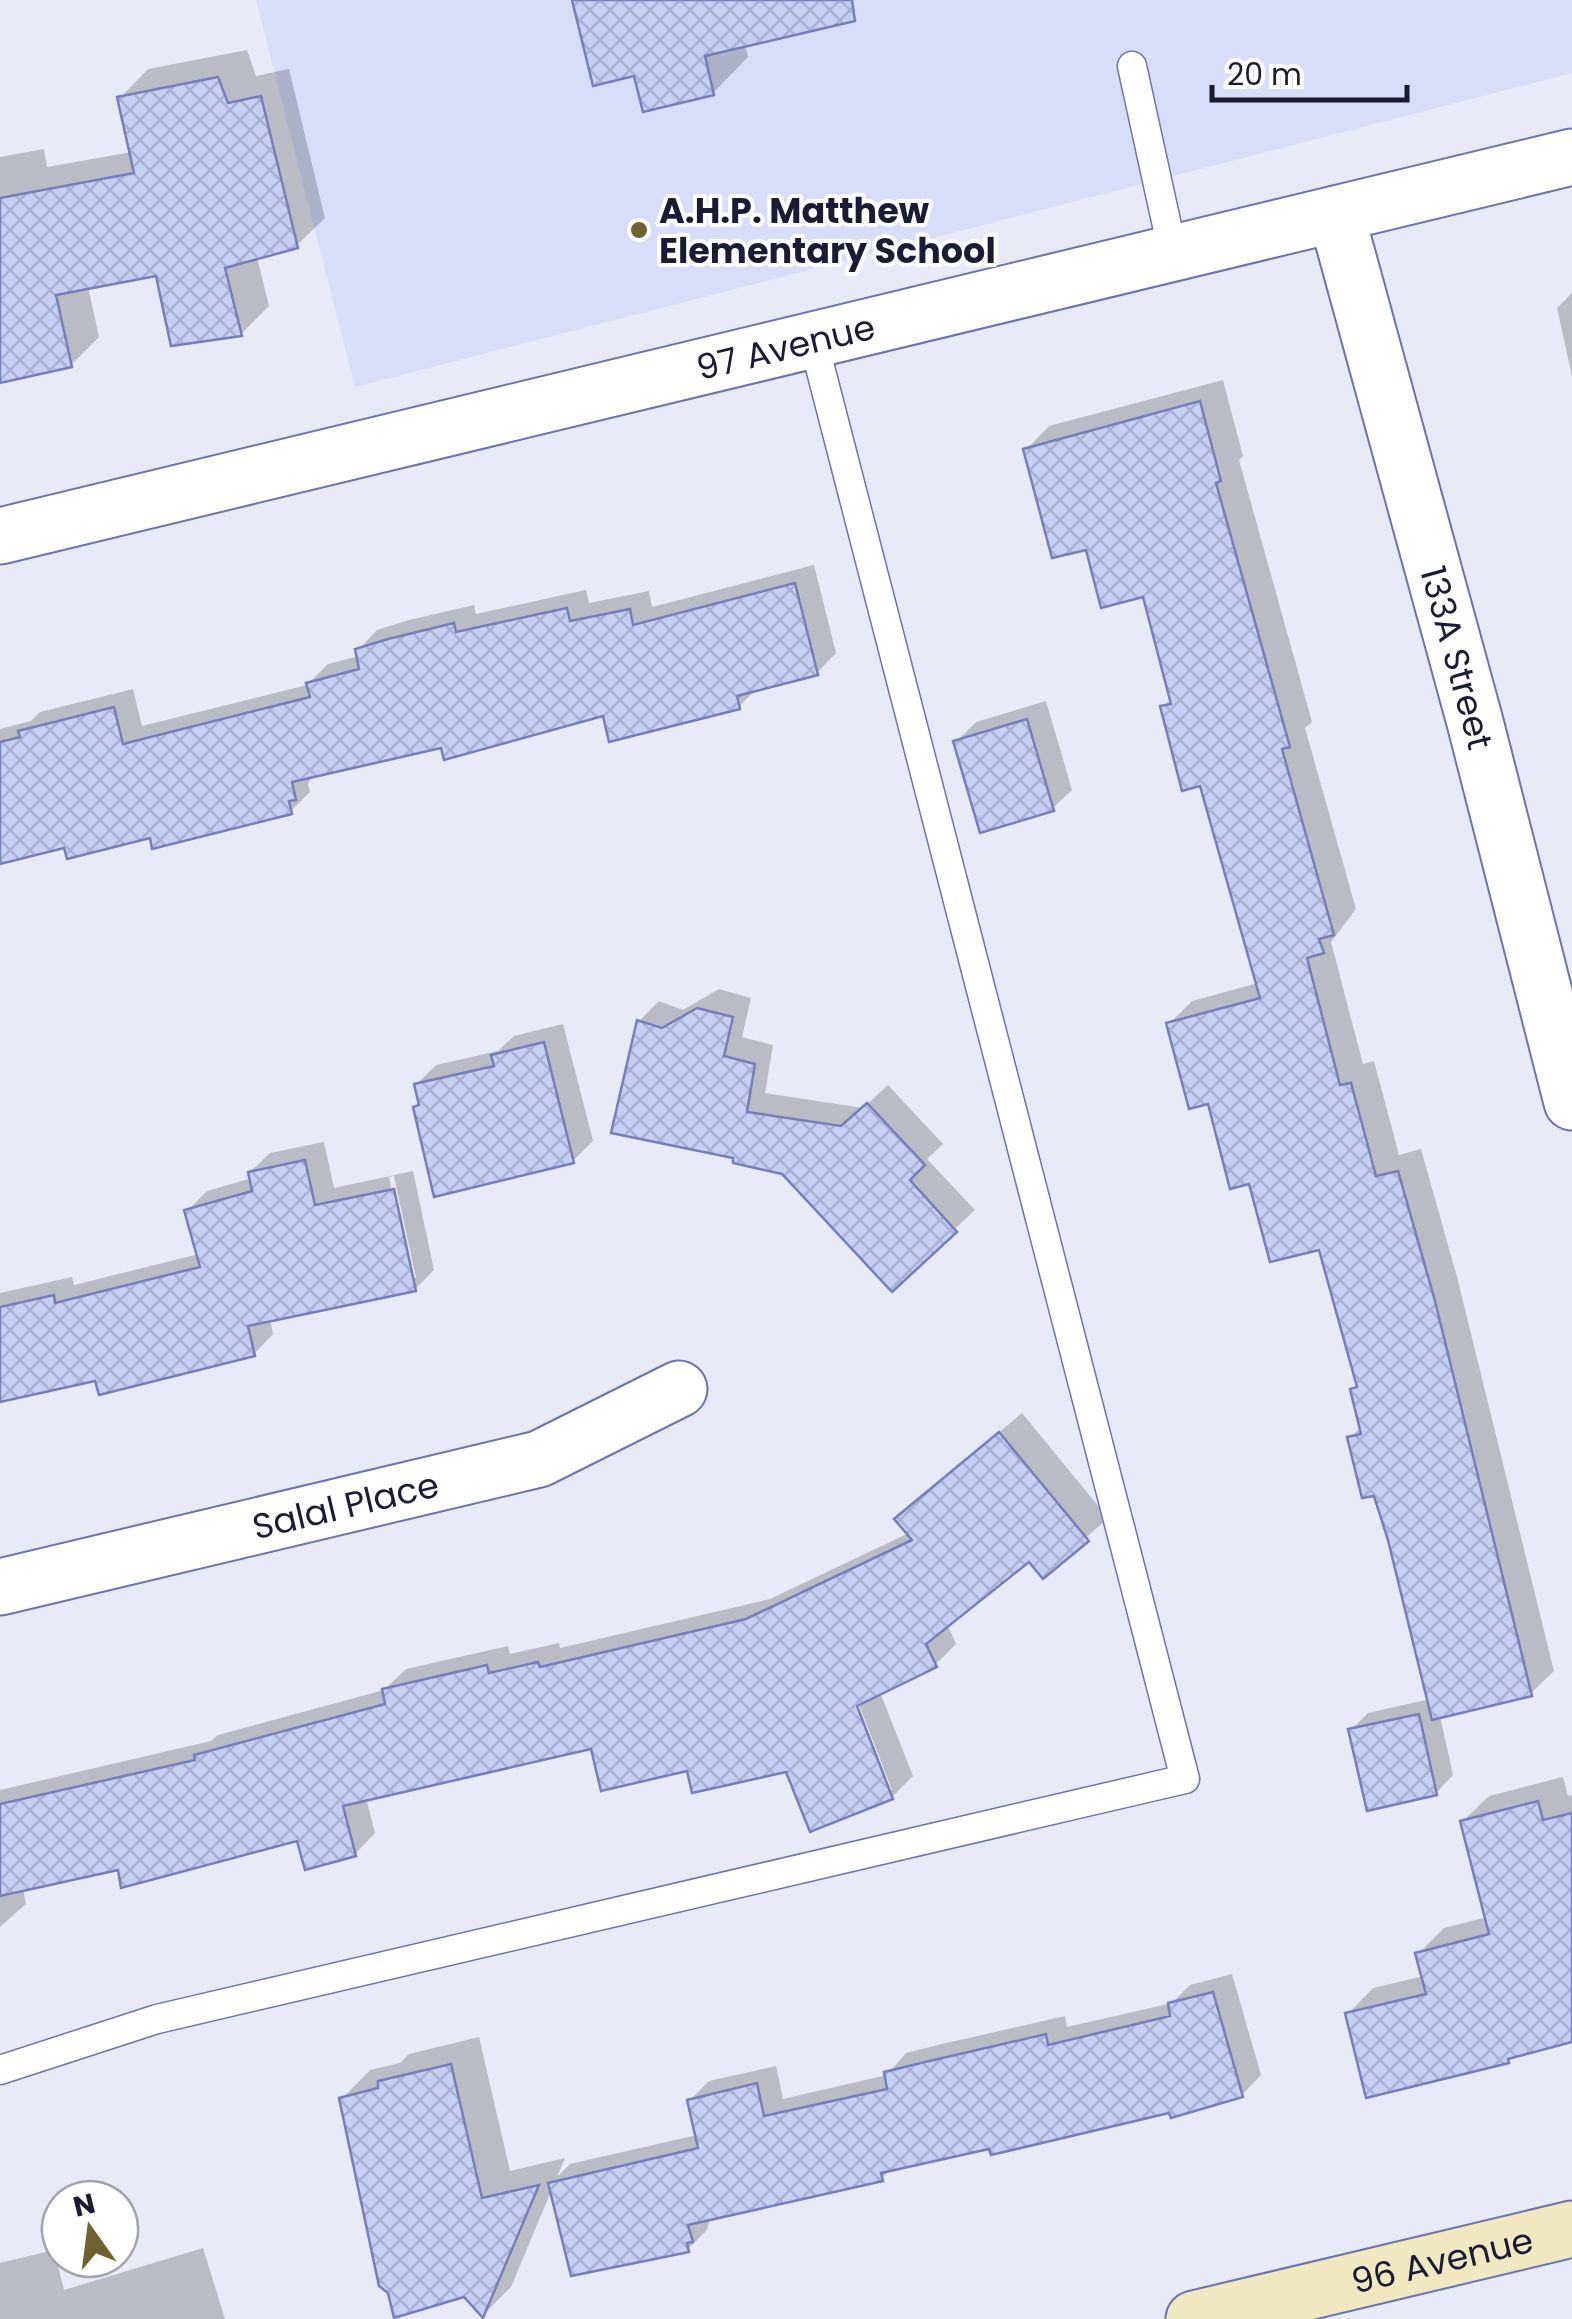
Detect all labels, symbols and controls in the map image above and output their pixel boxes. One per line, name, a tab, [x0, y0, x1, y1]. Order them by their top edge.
scale bar	[1212, 40, 1407, 102]
text: 20 m	[1227, 53, 1302, 96]
place label: A.H.P. Matthew Elementary School	[659, 186, 996, 275]
marker: A.H.P. Matthew Elementary School	[628, 219, 650, 241]
street label: 97 Avenue	[691, 301, 880, 392]
street label: 133A Street	[1409, 561, 1505, 754]
street label: Salal Place	[247, 1459, 443, 1551]
north arrow	[40, 2179, 140, 2279]
text: N	[69, 2184, 99, 2227]
street label: 96 Avenue	[1346, 2215, 1538, 2305]

